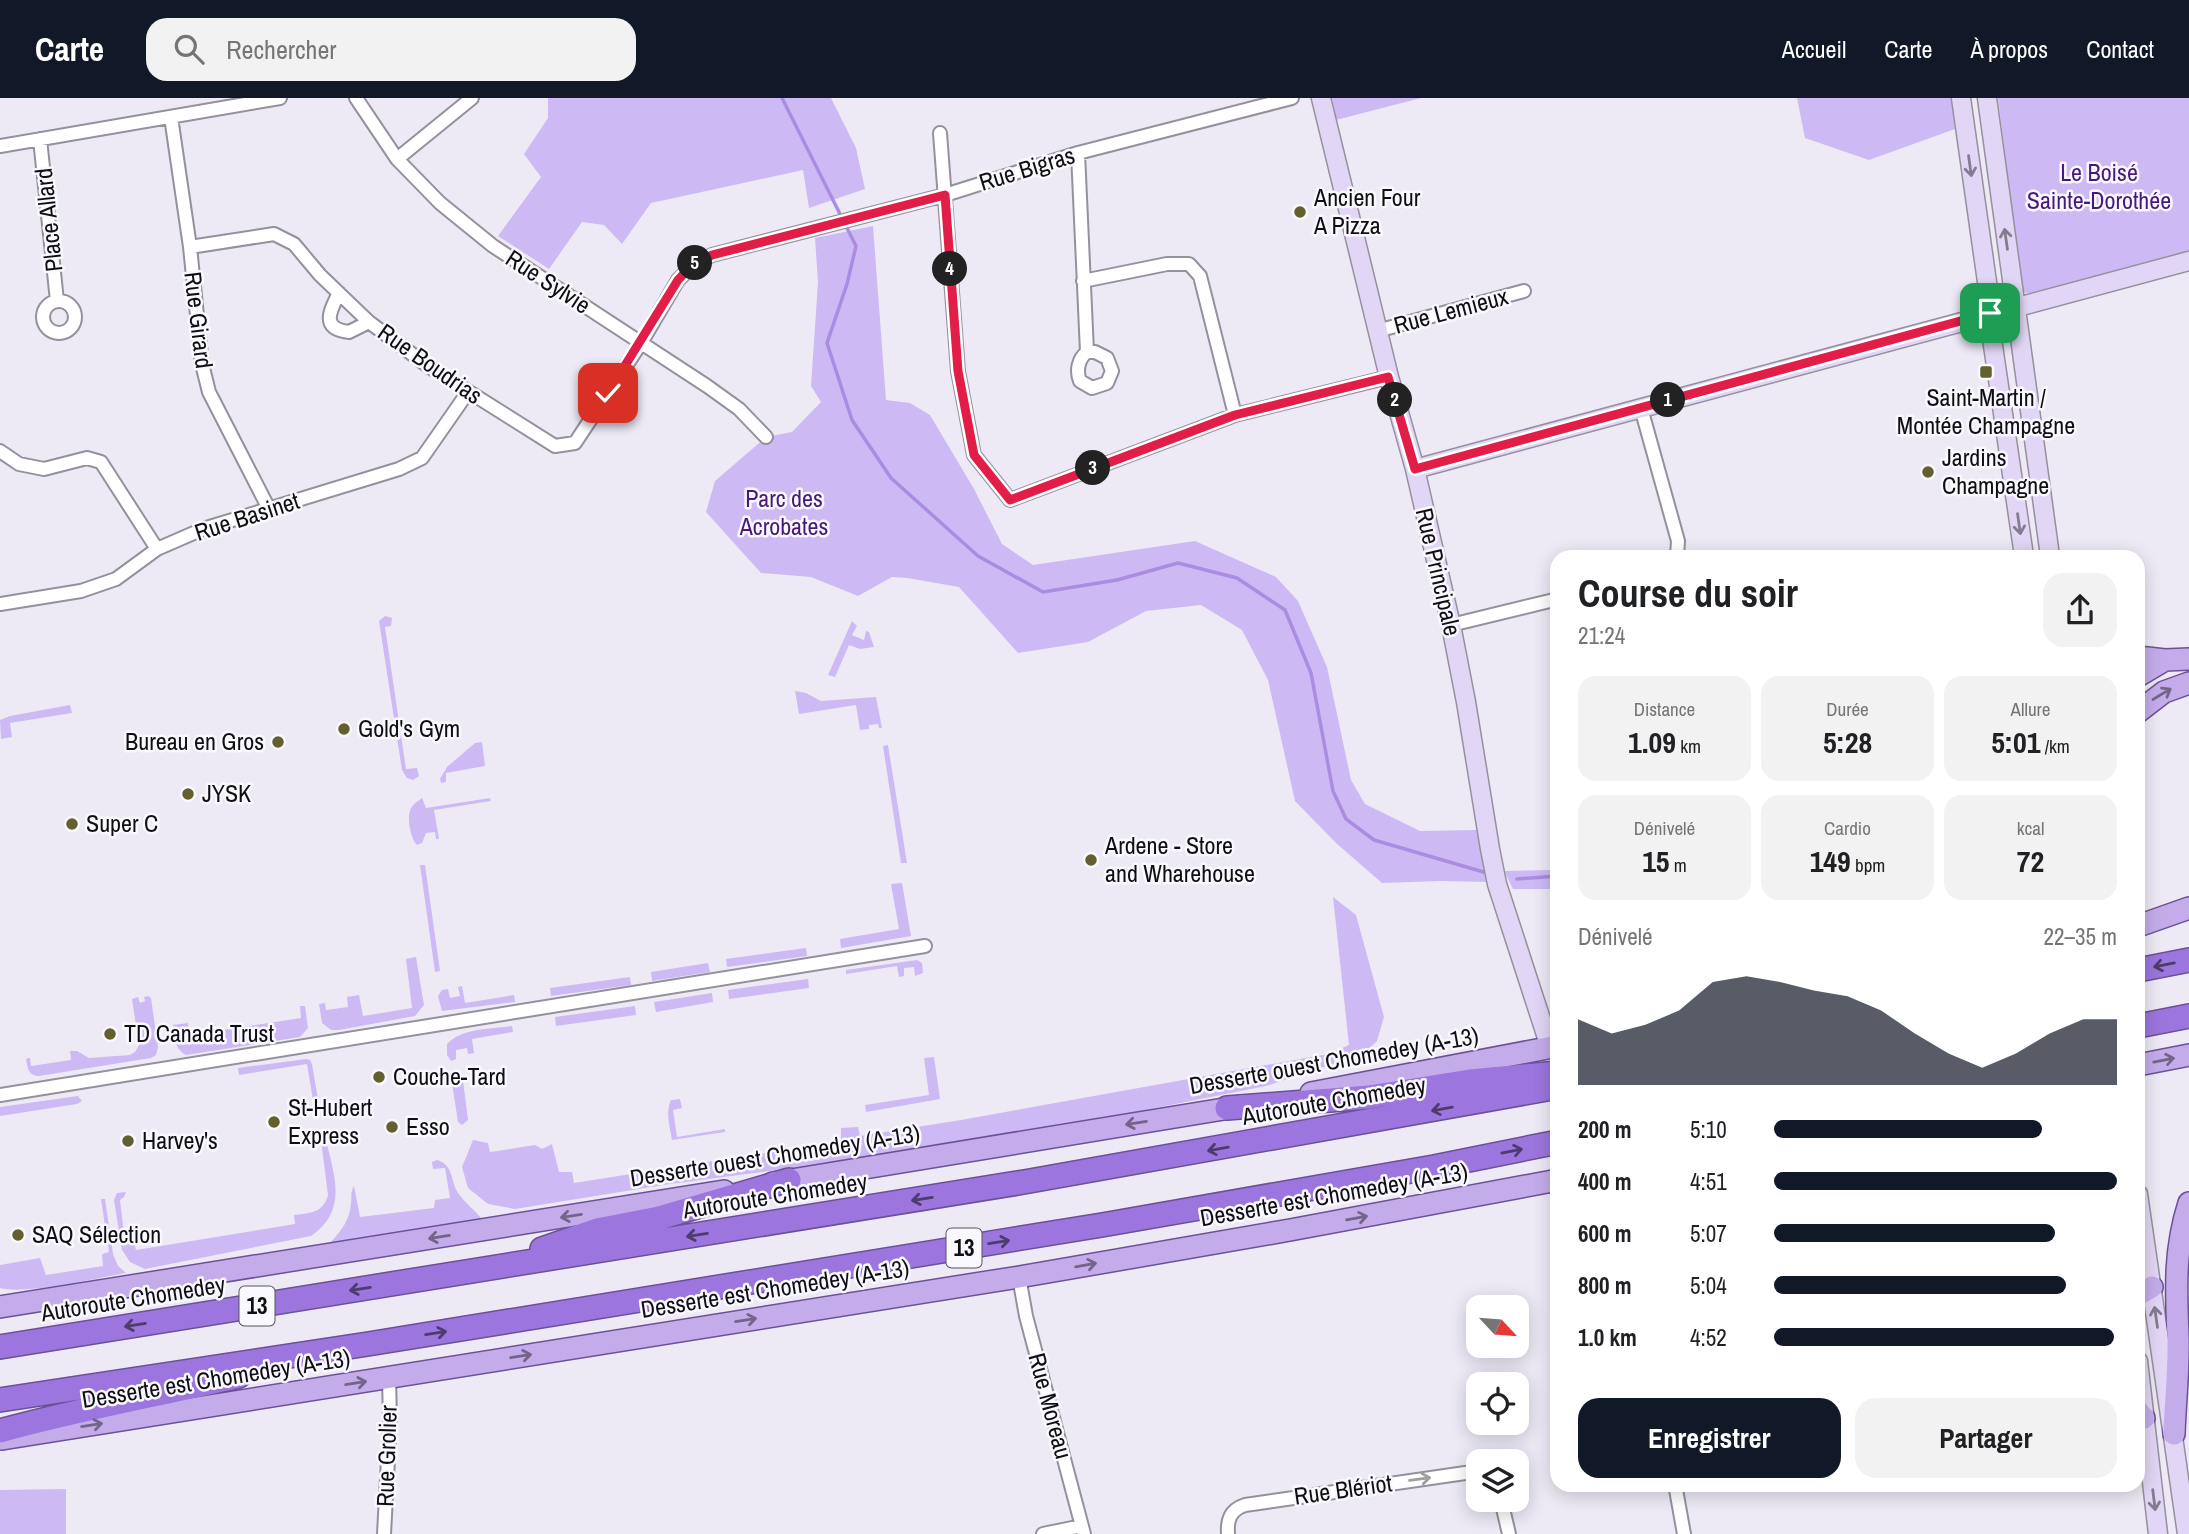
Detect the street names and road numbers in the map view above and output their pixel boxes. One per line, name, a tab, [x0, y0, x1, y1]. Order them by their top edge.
street label: Rue Bigras	[975, 138, 1078, 198]
street label: Place Allard	[27, 167, 69, 273]
street label: Rue Sylvie	[500, 242, 597, 320]
street label: Rue Girard	[177, 270, 221, 370]
street label: Rue Lemieux	[1390, 279, 1512, 341]
street label: Rue Boudrias	[372, 316, 489, 411]
street label: Rue Basinet	[190, 484, 304, 548]
street label: Rue Principale	[1409, 505, 1469, 639]
street label: Desserte ouest Chomedey (A-13)	[1187, 1019, 1481, 1101]
street label: Autoroute Chomedey	[1238, 1068, 1428, 1132]
street label: Desserte ouest Chomedey (A-13)	[628, 1116, 922, 1194]
street label: Desserte est Chomedey (A-13)	[1197, 1155, 1470, 1233]
street label: Autoroute Chomedey	[680, 1165, 869, 1226]
road number: 13	[946, 1228, 982, 1268]
street label: Desserte est Chomedey (A-13)	[638, 1251, 911, 1325]
street label: Autoroute Chomedey	[38, 1268, 227, 1329]
road number: 13	[240, 1287, 274, 1326]
street label: Desserte est Chomedey (A-13)	[79, 1341, 352, 1415]
street label: Rue Moreau	[1021, 1349, 1080, 1462]
street label: Rue Grolier	[368, 1404, 404, 1507]
street label: Rue Blériot	[1292, 1466, 1394, 1512]

